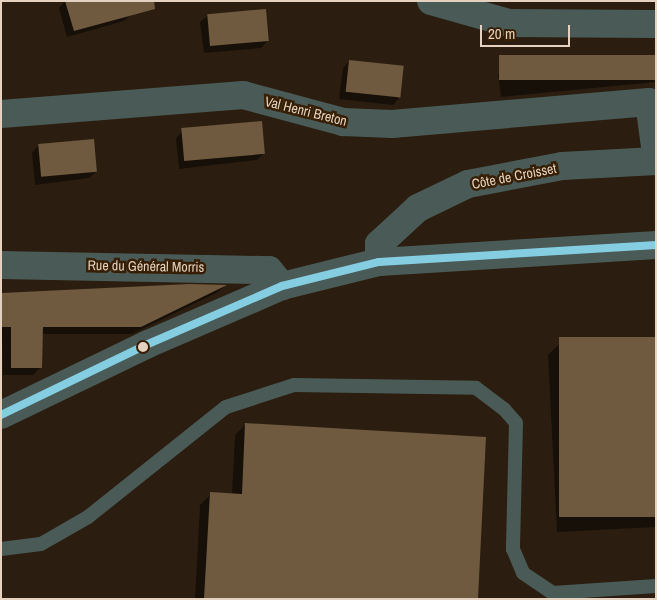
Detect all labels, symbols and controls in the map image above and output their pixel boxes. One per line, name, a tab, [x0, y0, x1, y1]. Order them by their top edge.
scale bar	[482, 15, 572, 47]
text: 20 m	[488, 23, 515, 44]
street label: Val Henri Breton	[263, 93, 349, 129]
street label: Côte de Croisset	[470, 160, 558, 192]
street label: Rue du Général Morris	[87, 257, 205, 275]
unlabelled marker	[138, 342, 148, 352]

